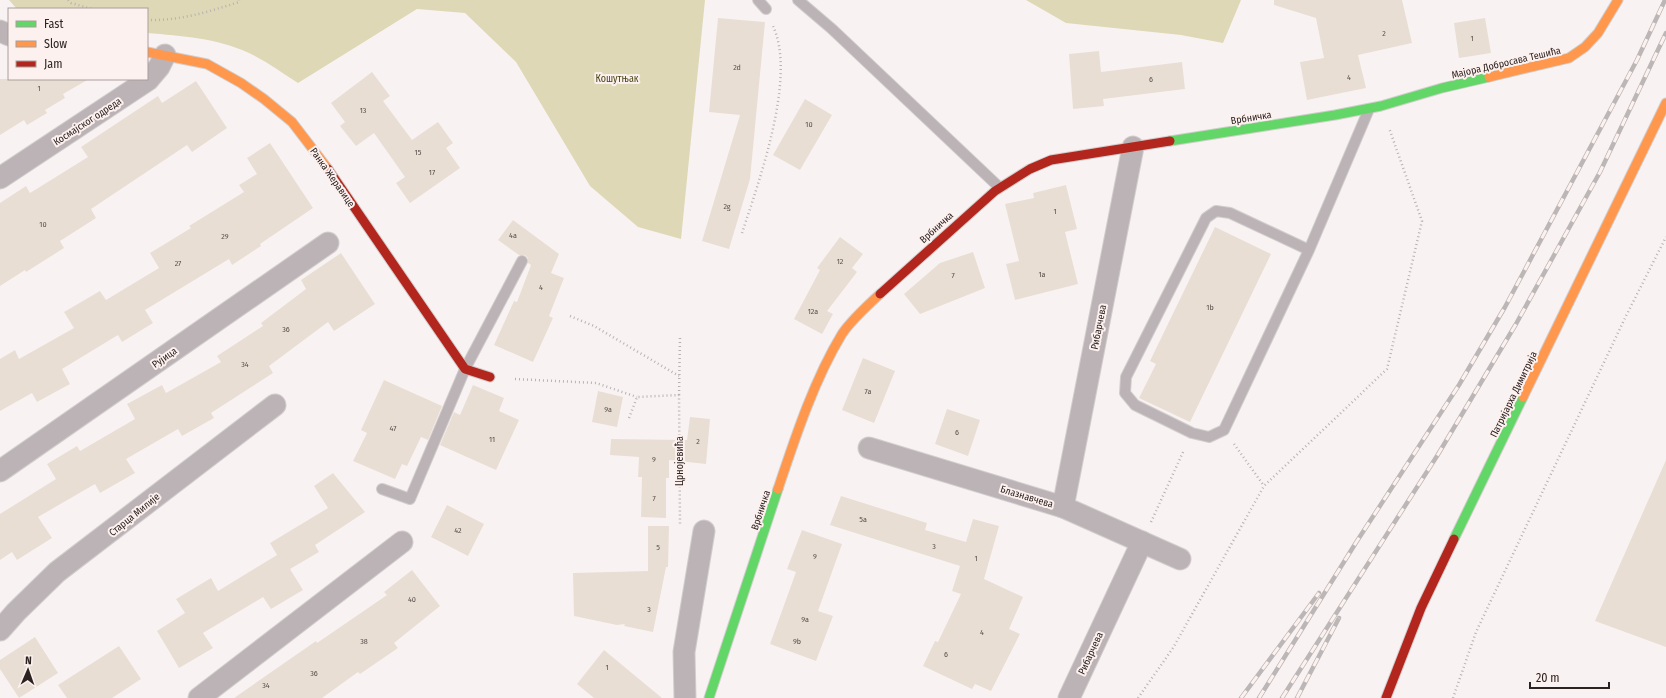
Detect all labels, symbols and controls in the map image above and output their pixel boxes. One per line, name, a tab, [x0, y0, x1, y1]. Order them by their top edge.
legend	[8, 8, 148, 80]
text: Fast	[44, 17, 63, 31]
house number: 2	[1382, 29, 1386, 38]
house number: 1	[1470, 34, 1474, 43]
text: Slow	[44, 37, 67, 51]
street label: Мајора Добросава Тешића	[1450, 44, 1562, 81]
text: Jam	[44, 57, 62, 71]
house number: 2d	[733, 63, 741, 72]
park label: Кошутњак	[595, 73, 639, 85]
house number: 4	[1347, 73, 1351, 82]
house number: 6	[1149, 75, 1153, 84]
house number: 1	[37, 84, 41, 93]
street label: Космајског одреда	[51, 94, 124, 148]
house number: 13	[360, 106, 367, 115]
street label: Врбничка	[1230, 109, 1272, 127]
house number: 10	[805, 120, 813, 129]
street label: Ранка Жеравице	[307, 146, 357, 210]
house number: 15	[415, 148, 422, 157]
house number: 17	[429, 168, 436, 177]
house number: 2g	[723, 202, 731, 211]
house number: 1	[1053, 207, 1057, 216]
street label: Врбничка	[917, 209, 956, 246]
house number: 10	[39, 220, 47, 229]
house number: 4a	[509, 231, 517, 240]
house number: 29	[221, 232, 229, 241]
house number: 12	[837, 257, 844, 266]
house number: 27	[175, 259, 182, 268]
house number: 1a	[1038, 270, 1046, 279]
house number: 7	[951, 271, 955, 280]
house number: 4	[539, 283, 543, 292]
house number: 1b	[1206, 303, 1214, 312]
street label: Рибарчева	[1089, 304, 1109, 351]
house number: 12a	[808, 307, 818, 316]
house number: 36	[282, 325, 290, 334]
street label: Рујица	[149, 344, 179, 371]
street label: Патријарха Димитрија	[1487, 349, 1540, 439]
house number: 34	[241, 360, 249, 369]
house number: 7a	[865, 387, 872, 396]
house number: 9a	[604, 405, 612, 414]
house number: 47	[390, 424, 397, 433]
house number: 6	[955, 428, 959, 437]
house number: 11	[489, 435, 495, 444]
street label: Црнојевића	[673, 436, 686, 486]
house number: 2	[696, 437, 700, 446]
house number: 9	[652, 455, 656, 464]
street label: Блазнавчева	[999, 483, 1055, 511]
street label: Врбничка	[749, 489, 773, 532]
street label: Старца Милије	[106, 490, 162, 539]
house number: 7	[652, 494, 656, 503]
house number: 5a	[859, 515, 867, 524]
house number: 42	[454, 526, 462, 535]
house number: 3	[932, 542, 936, 551]
house number: 5	[656, 543, 660, 552]
house number: 9	[813, 552, 817, 561]
house number: 1	[974, 554, 978, 563]
house number: 40	[408, 595, 416, 604]
house number: 3	[647, 605, 651, 614]
house number: 9a	[801, 615, 809, 624]
house number: 4	[980, 628, 984, 637]
street label: Рибарчева	[1076, 630, 1106, 677]
house number: 38	[360, 637, 368, 646]
house number: 9b	[793, 637, 801, 646]
north arrow	[8, 650, 48, 690]
house number: 6	[944, 650, 948, 659]
text: N	[25, 654, 32, 667]
house number: 1	[605, 663, 609, 672]
scale bar	[1530, 664, 1609, 690]
house number: 36	[310, 669, 318, 678]
text: 20 m	[1536, 671, 1560, 685]
house number: 34	[262, 681, 270, 690]

